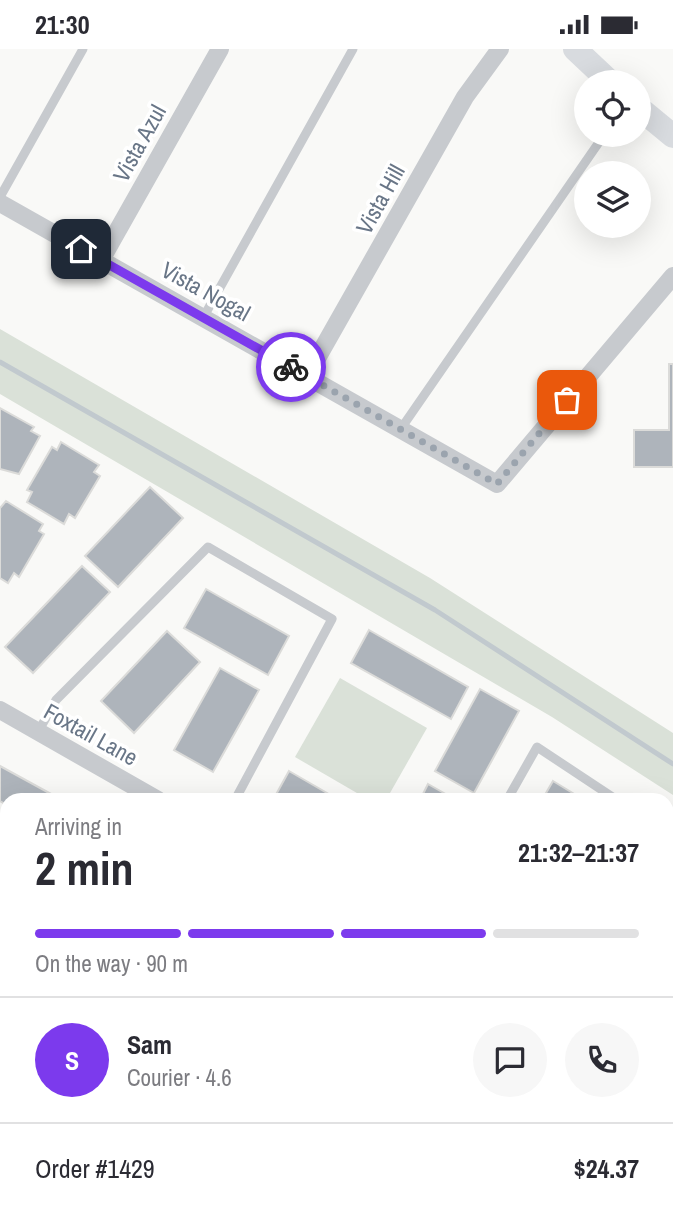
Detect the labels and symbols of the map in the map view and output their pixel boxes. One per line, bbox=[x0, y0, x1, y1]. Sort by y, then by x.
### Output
street label: Vista Azul bbox=[105, 99, 173, 187]
street label: Vista Hill bbox=[348, 159, 412, 239]
pin bbox=[51, 219, 111, 279]
street label: Vista Nogal bbox=[156, 254, 256, 328]
courier bbox=[256, 332, 326, 402]
pin bbox=[537, 370, 597, 430]
street label: Foxtail Lane bbox=[38, 696, 144, 772]

